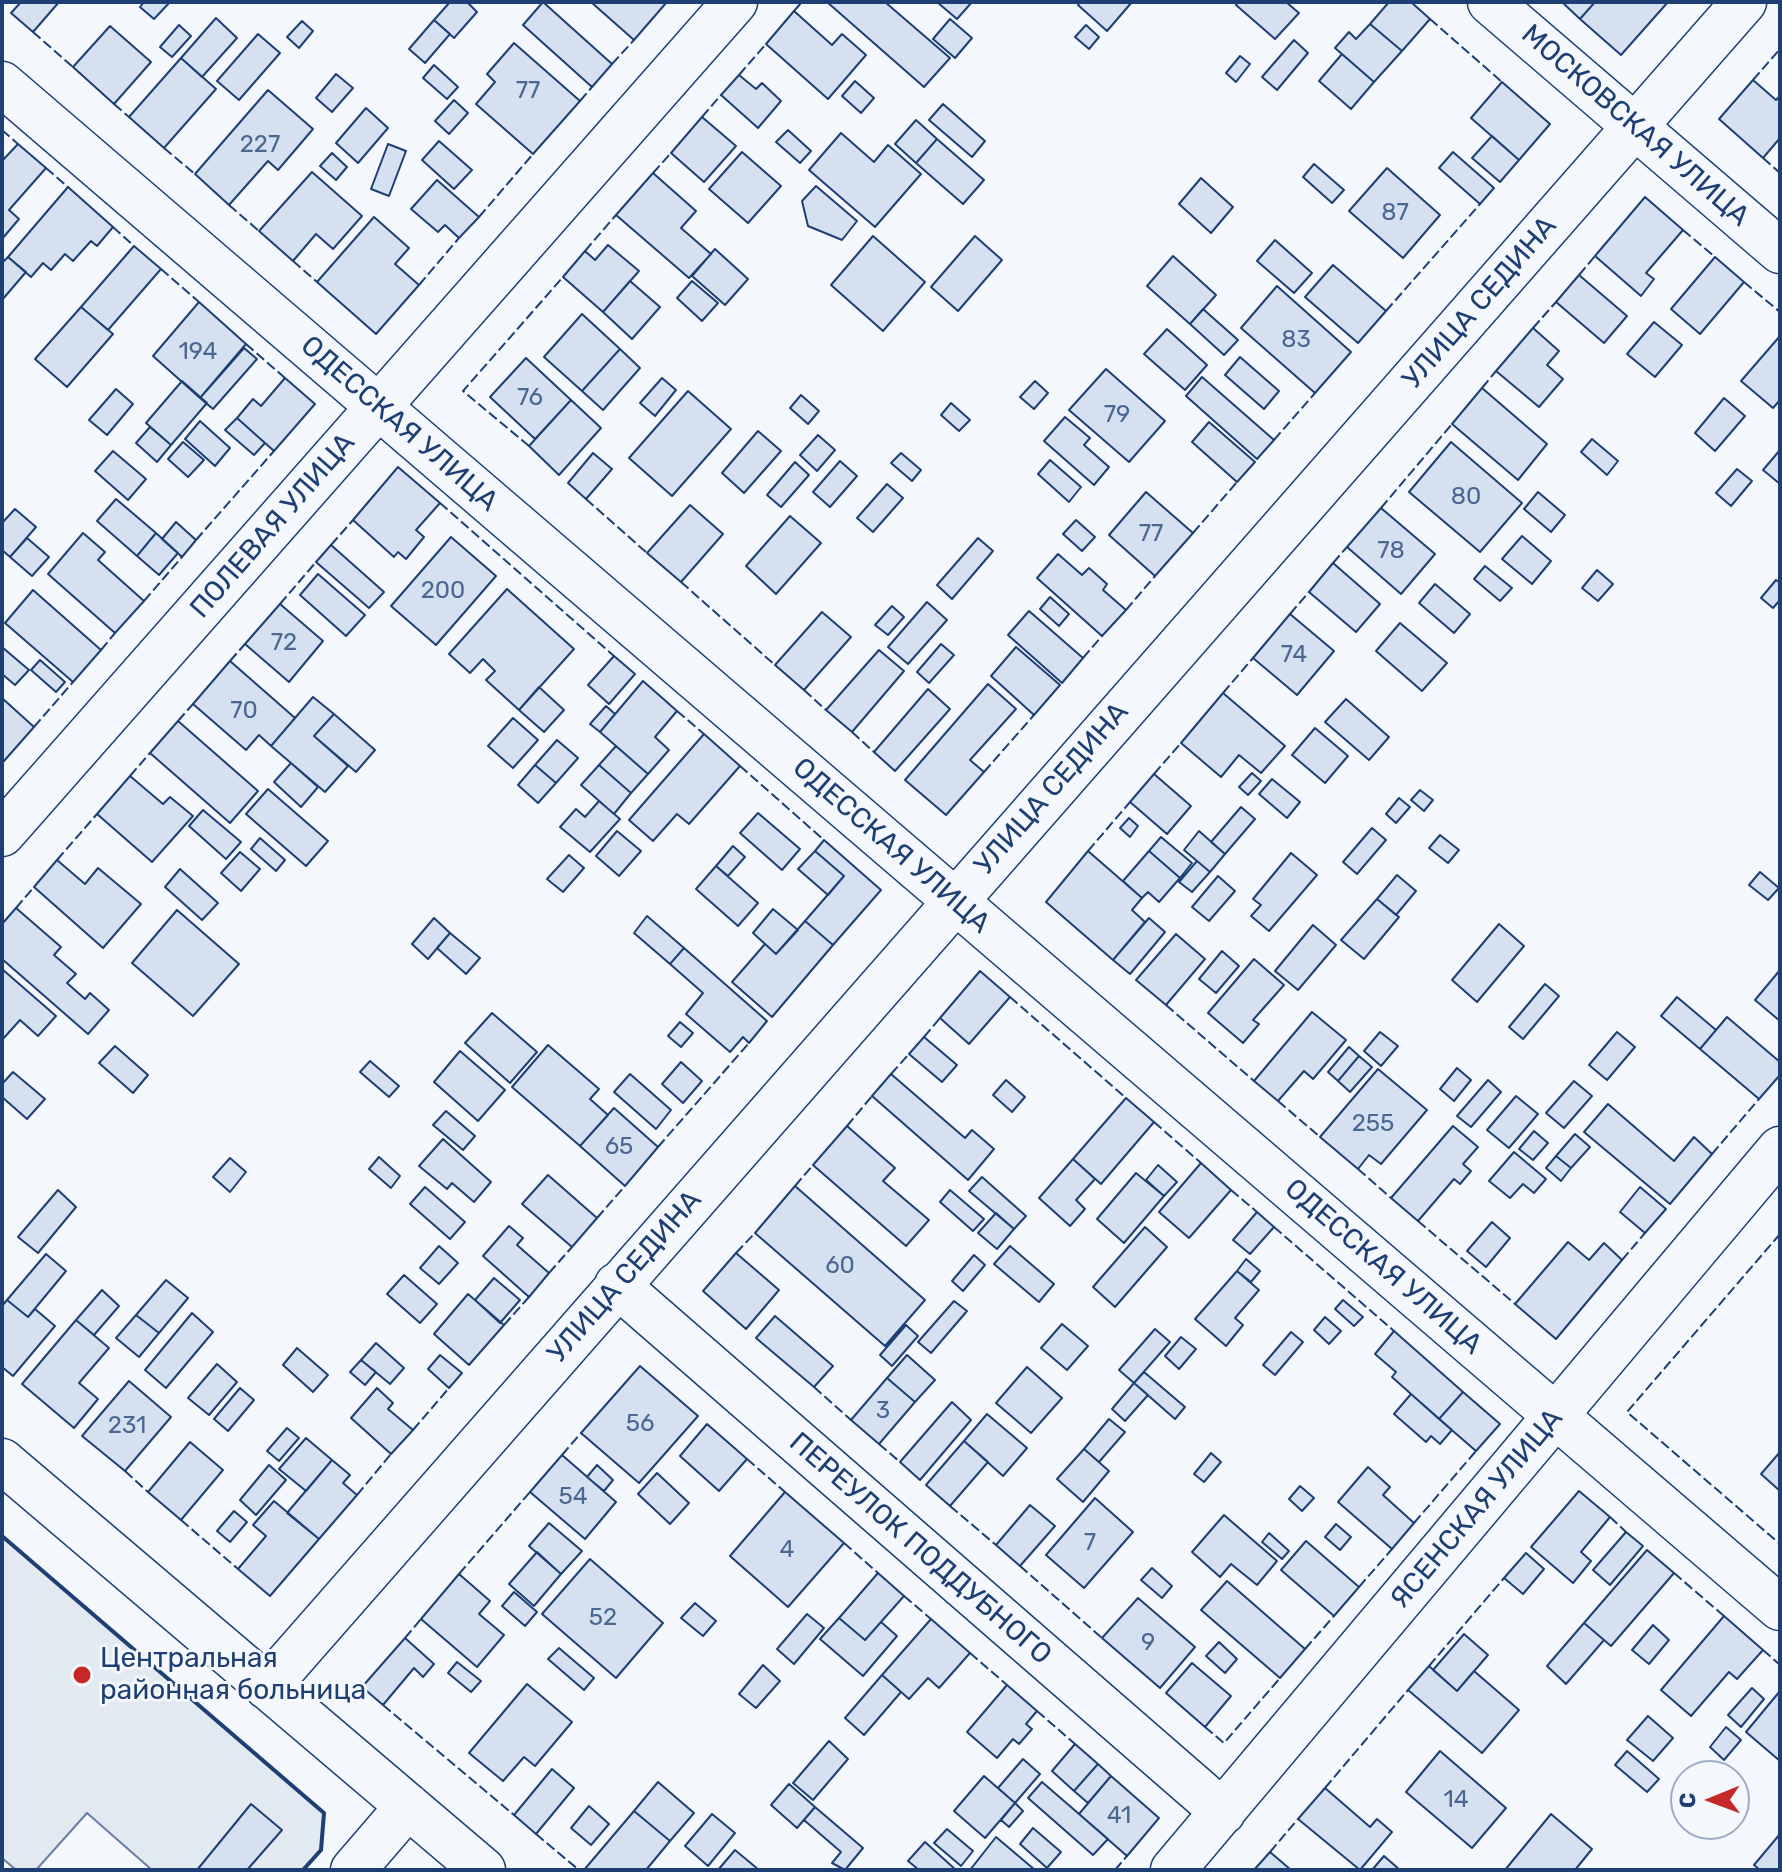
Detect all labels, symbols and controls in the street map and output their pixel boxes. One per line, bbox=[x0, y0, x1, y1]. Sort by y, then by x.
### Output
street label: МОСКОВСКАЯ УЛИЦА bbox=[1514, 18, 1756, 234]
house number: 77 bbox=[516, 77, 540, 105]
house number: 227 bbox=[240, 131, 280, 159]
house number: 87 bbox=[1381, 199, 1409, 227]
street label: УЛИЦА СЕДИНА bbox=[1396, 210, 1564, 396]
house number: 83 bbox=[1281, 326, 1311, 354]
street label: ОДЕССКАЯ УЛИЦА bbox=[294, 329, 504, 519]
house number: 194 bbox=[178, 338, 218, 366]
house number: 76 bbox=[517, 384, 543, 412]
house number: 79 bbox=[1104, 401, 1130, 429]
street label: ПОЛЕВАЯ УЛИЦА bbox=[184, 427, 362, 625]
house number: 80 bbox=[1451, 483, 1481, 511]
house number: 77 bbox=[1139, 520, 1163, 548]
house number: 78 bbox=[1377, 537, 1405, 565]
house number: 200 bbox=[421, 577, 465, 605]
house number: 72 bbox=[271, 629, 297, 657]
house number: 74 bbox=[1281, 641, 1307, 669]
street label: УЛИЦА СЕДИНА bbox=[968, 696, 1136, 882]
house number: 70 bbox=[230, 697, 258, 725]
street label: ОДЕССКАЯ УЛИЦА bbox=[786, 751, 996, 941]
house number: 255 bbox=[1352, 1110, 1394, 1138]
house number: 65 bbox=[605, 1133, 633, 1161]
street label: ОДЕССКАЯ УЛИЦА bbox=[1278, 1172, 1488, 1362]
street label: УЛИЦА СЕДИНА bbox=[541, 1184, 709, 1370]
house number: 60 bbox=[825, 1252, 855, 1280]
house number: 3 bbox=[876, 1397, 890, 1425]
street label: ЯСЕНСКАЯ УЛИЦА bbox=[1384, 1402, 1570, 1616]
house number: 56 bbox=[626, 1410, 654, 1438]
house number: 231 bbox=[108, 1412, 146, 1440]
street label: ПЕРЕУЛОК ПОДДУБНОГО bbox=[782, 1426, 1058, 1672]
house number: 54 bbox=[558, 1483, 588, 1511]
house number: 7 bbox=[1084, 1529, 1096, 1557]
house number: 4 bbox=[780, 1536, 794, 1564]
house number: 52 bbox=[589, 1604, 617, 1632]
house number: 9 bbox=[1141, 1629, 1155, 1657]
place label: Центральная районная больница bbox=[100, 1642, 366, 1708]
marker: Центральная районная больница bbox=[71, 1664, 93, 1686]
north arrow bbox=[1670, 1760, 1750, 1840]
house number: 14 bbox=[1443, 1786, 1469, 1814]
text: С bbox=[1674, 1792, 1701, 1808]
house number: 41 bbox=[1107, 1802, 1131, 1830]

